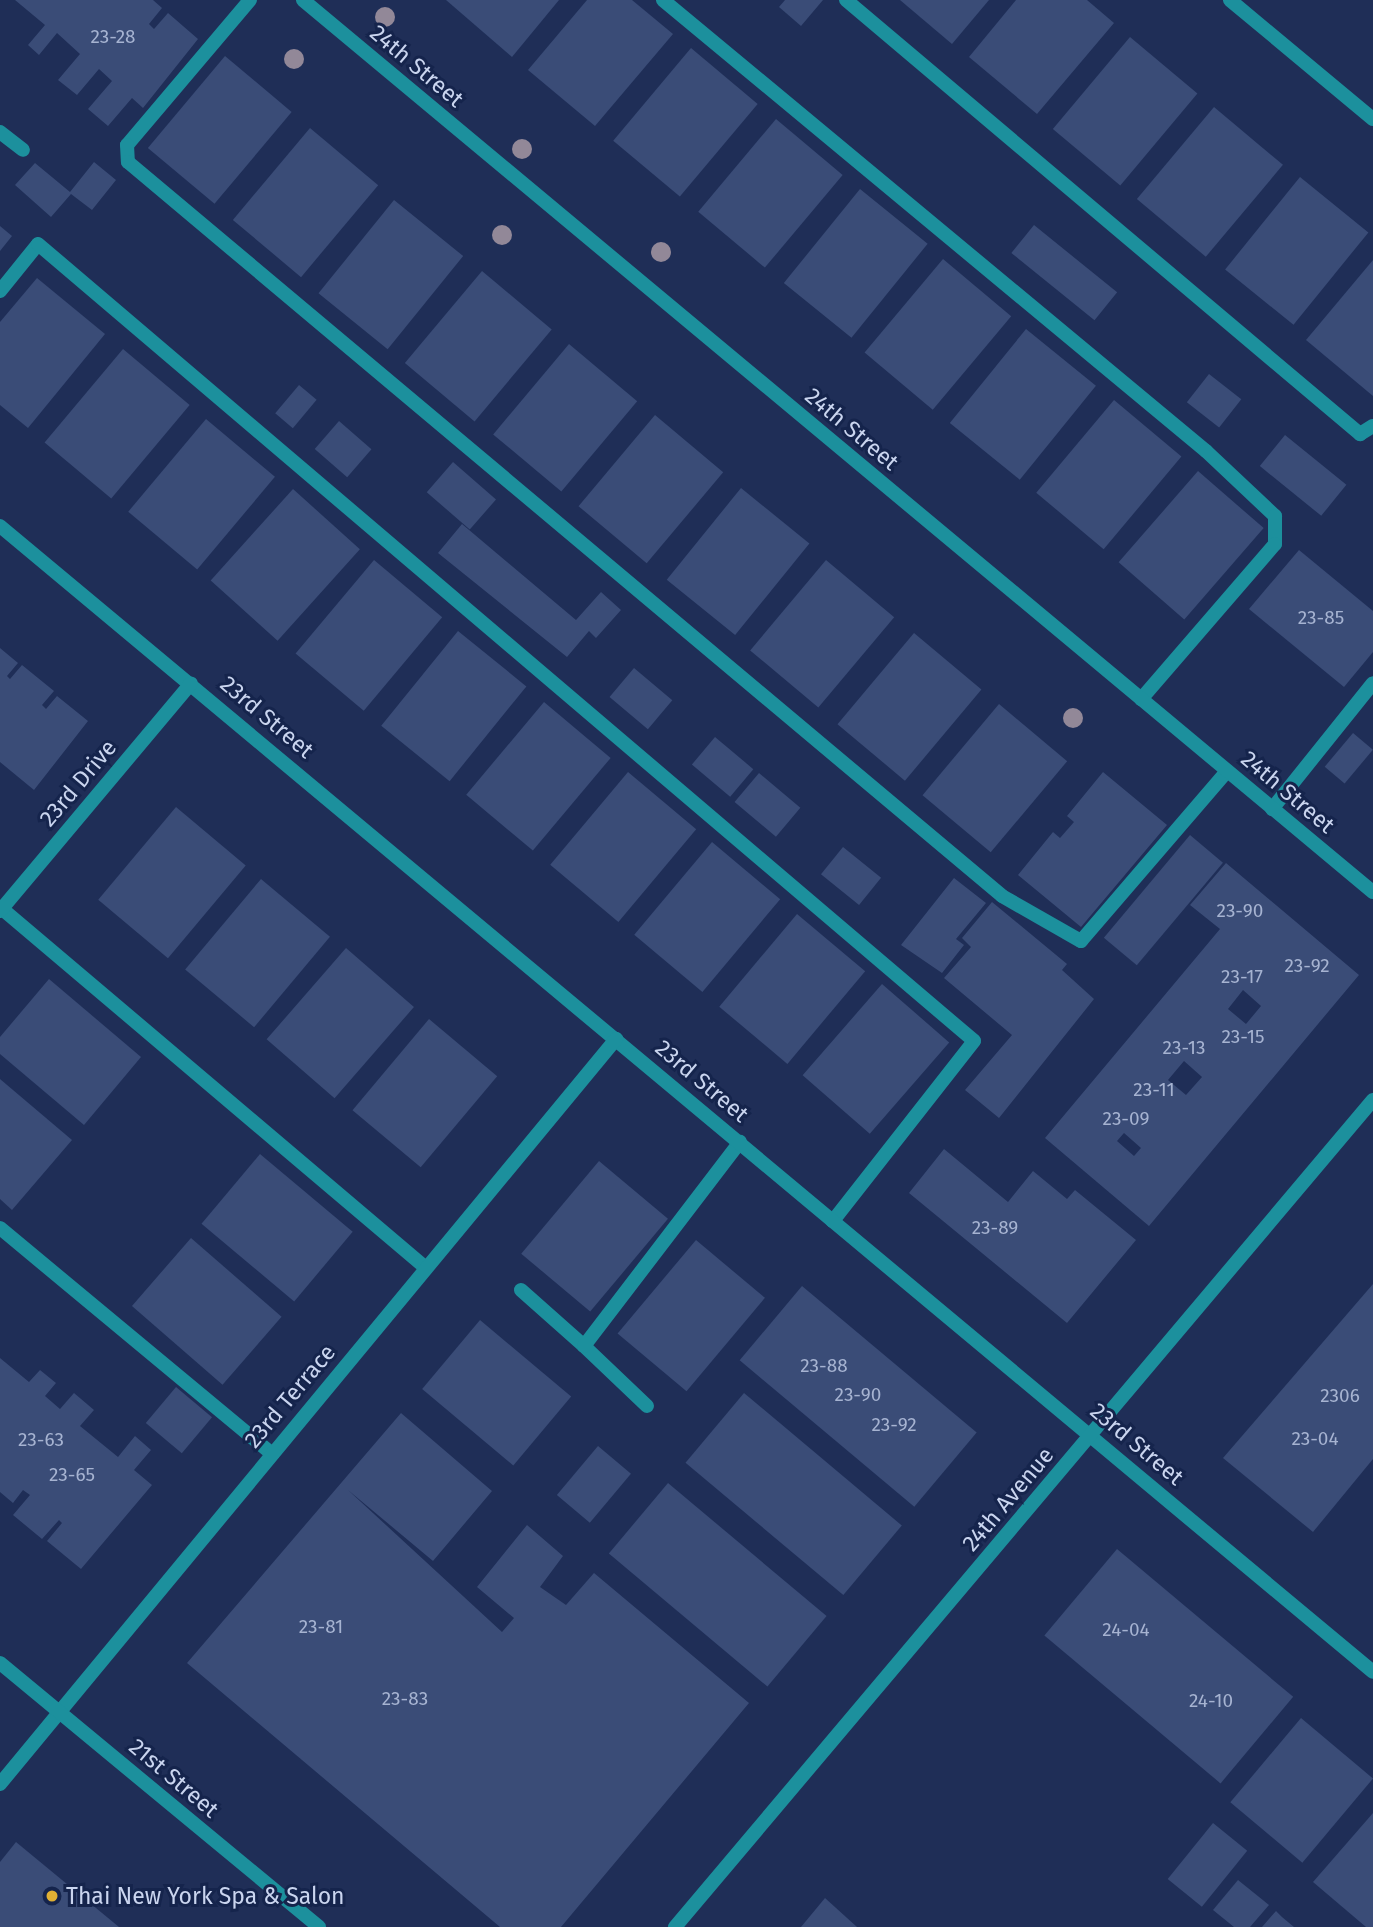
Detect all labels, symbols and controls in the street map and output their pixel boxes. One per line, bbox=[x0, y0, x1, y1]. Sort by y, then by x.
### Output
street label: 24th Street bbox=[365, 19, 469, 113]
house number: 23-28 bbox=[90, 26, 136, 48]
street label: 24th Street bbox=[800, 382, 904, 476]
house number: 23-85 bbox=[1298, 607, 1344, 629]
street label: 23rd Street bbox=[215, 670, 319, 764]
street label: 23rd Drive bbox=[34, 734, 122, 832]
street label: 24th Street bbox=[1236, 745, 1340, 839]
house number: 23-90 bbox=[1217, 900, 1263, 922]
house number: 23-92 bbox=[1284, 955, 1330, 977]
house number: 23-17 bbox=[1221, 966, 1263, 988]
house number: 23-15 bbox=[1222, 1026, 1264, 1048]
street label: 23rd Street bbox=[650, 1034, 754, 1128]
house number: 23-13 bbox=[1163, 1037, 1205, 1059]
house number: 23-11 bbox=[1133, 1079, 1175, 1101]
house number: 23-09 bbox=[1103, 1108, 1149, 1130]
house number: 23-89 bbox=[972, 1217, 1018, 1239]
street label: 23rd Terrace bbox=[239, 1339, 341, 1453]
house number: 23-88 bbox=[800, 1355, 848, 1377]
house number: 23-90 bbox=[835, 1384, 881, 1406]
house number: 2306 bbox=[1320, 1385, 1360, 1407]
street label: 23rd Street bbox=[1085, 1397, 1189, 1491]
house number: 23-92 bbox=[871, 1414, 917, 1436]
house number: 23-04 bbox=[1291, 1428, 1339, 1450]
house number: 23-63 bbox=[18, 1429, 64, 1451]
street label: 24th Avenue bbox=[957, 1441, 1059, 1557]
house number: 23-65 bbox=[49, 1464, 95, 1486]
house number: 23-81 bbox=[299, 1616, 343, 1638]
house number: 24-04 bbox=[1102, 1619, 1150, 1641]
house number: 23-83 bbox=[382, 1688, 428, 1710]
house number: 24-10 bbox=[1189, 1690, 1233, 1712]
street label: 21st Street bbox=[124, 1733, 224, 1823]
place label: Thai New York Spa & Salon bbox=[66, 1882, 345, 1910]
marker: Thai New York Spa & Salon bbox=[44, 1888, 60, 1904]

